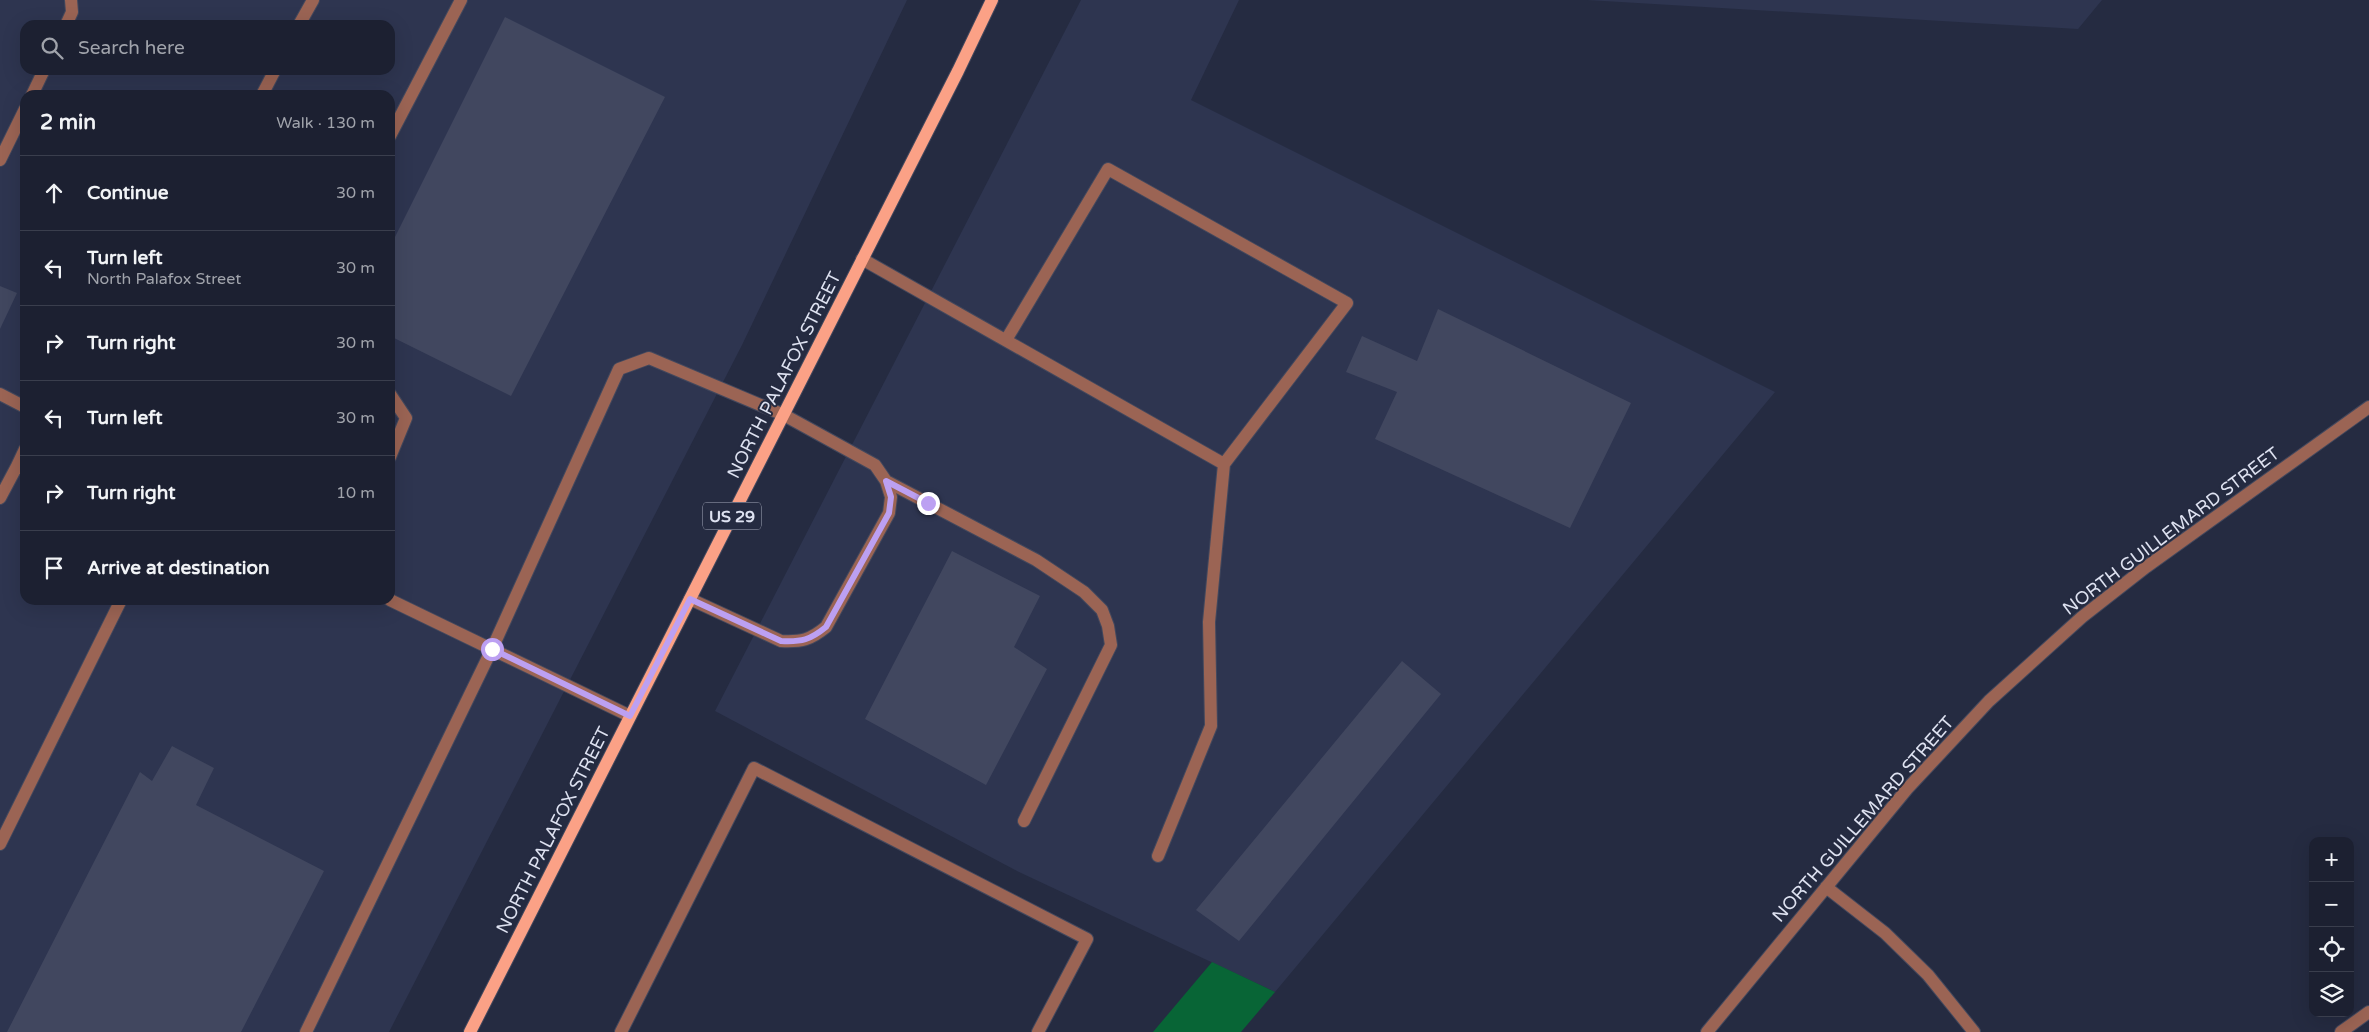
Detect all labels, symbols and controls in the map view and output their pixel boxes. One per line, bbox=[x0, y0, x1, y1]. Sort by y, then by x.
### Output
search box bbox=[20, 20, 395, 75]
icon: search bbox=[38, 34, 66, 62]
text: Search here bbox=[78, 37, 185, 59]
text: 2 min bbox=[40, 110, 96, 135]
text: Walk · 130 m bbox=[276, 113, 375, 133]
icon: ahead bbox=[40, 179, 68, 207]
text: Continue bbox=[87, 182, 169, 204]
text: 30 m bbox=[336, 183, 375, 203]
text: Turn left bbox=[87, 247, 163, 269]
icon: left bbox=[40, 254, 68, 282]
text: 30 m bbox=[336, 258, 375, 278]
street label: NORTH PALAFOX STREET bbox=[722, 268, 846, 482]
text: North Palafox Street bbox=[87, 269, 241, 289]
icon: right bbox=[40, 329, 68, 357]
text: Turn right bbox=[87, 332, 175, 354]
text: 30 m bbox=[336, 333, 375, 353]
icon: left bbox=[40, 404, 68, 432]
text: Turn left bbox=[87, 407, 163, 429]
text: 30 m bbox=[336, 408, 375, 428]
street label: NORTH GUILLEMARD STREET bbox=[2058, 442, 2284, 620]
icon: right bbox=[40, 479, 68, 507]
text: Turn right bbox=[87, 482, 175, 504]
text: 10 m bbox=[336, 483, 375, 503]
route end bbox=[917, 492, 940, 515]
road number: US 29 bbox=[703, 502, 761, 530]
icon: arrive bbox=[40, 554, 68, 582]
text: Arrive at destination bbox=[87, 557, 270, 579]
route start bbox=[481, 638, 504, 661]
street label: NORTH GUILLEMARD STREET bbox=[1768, 711, 1958, 926]
street label: NORTH PALAFOX STREET bbox=[491, 723, 615, 937]
map controls bbox=[2309, 837, 2354, 1017]
button: + bbox=[2309, 837, 2354, 882]
button: − bbox=[2309, 882, 2354, 927]
button: locate bbox=[2309, 927, 2354, 972]
button: layers bbox=[2309, 972, 2354, 1017]

